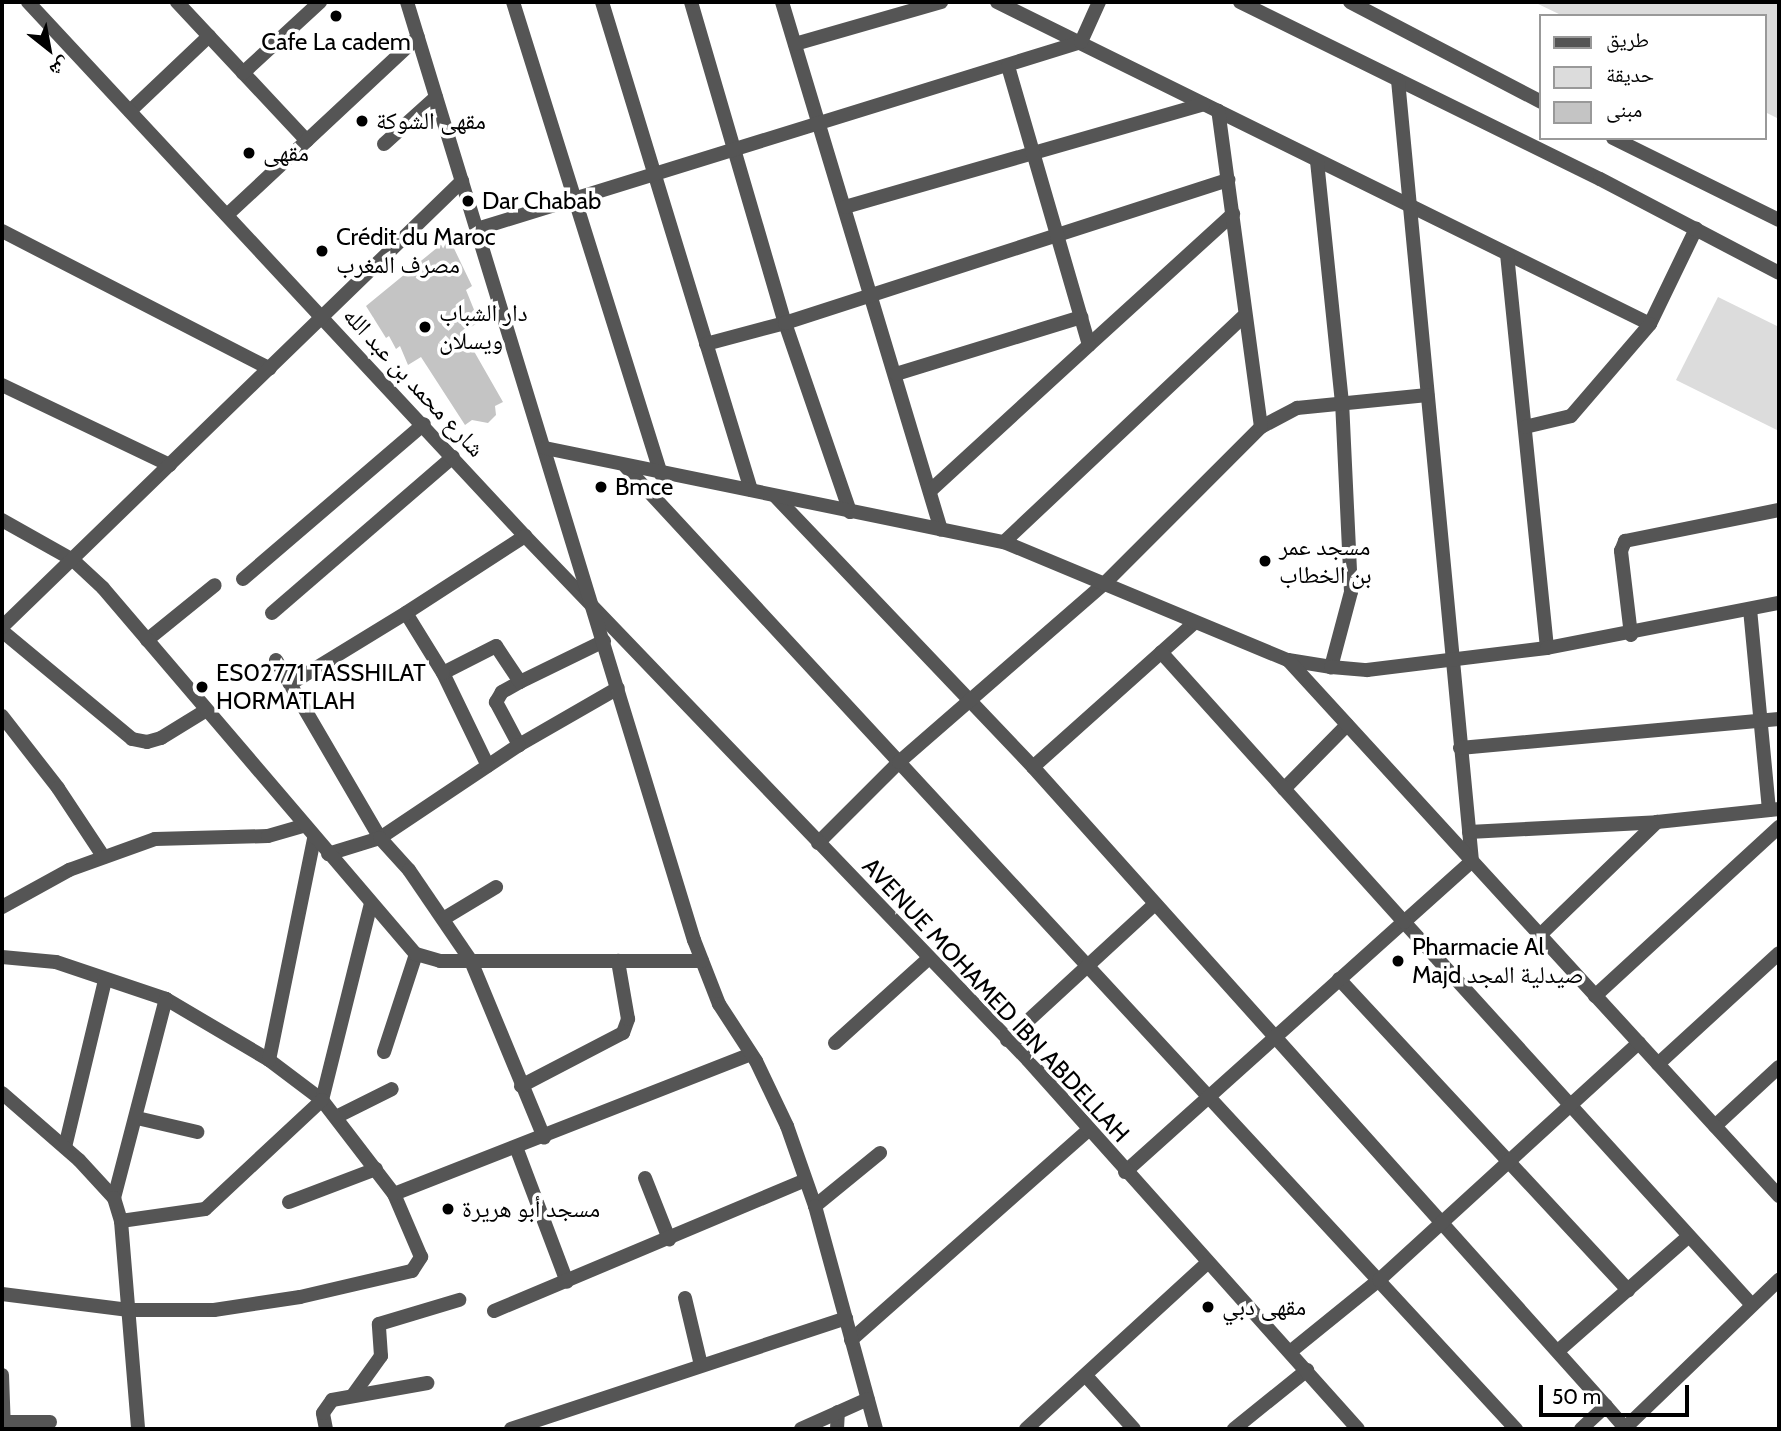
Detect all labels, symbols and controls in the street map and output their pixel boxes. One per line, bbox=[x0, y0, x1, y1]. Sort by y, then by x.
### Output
marker: Cafe La cadem bbox=[328, 8, 344, 24]
north arrow bbox=[14, 14, 84, 84]
legend bbox=[1540, 14, 1767, 140]
text: طريق bbox=[1606, 27, 1649, 52]
place label: Cafe La cadem bbox=[261, 28, 411, 56]
text: ش bbox=[46, 52, 75, 82]
text: حديقة bbox=[1606, 62, 1654, 87]
text: مبنى bbox=[1606, 97, 1642, 122]
place label: مقهى الشوكة bbox=[376, 107, 486, 135]
marker: مقهى الشوكة bbox=[354, 113, 370, 129]
place label: مقهى bbox=[263, 139, 309, 167]
marker: مقهى bbox=[241, 145, 257, 161]
place label: Dar Chabab bbox=[482, 187, 601, 215]
marker: Dar Chabab bbox=[460, 193, 476, 209]
place label: Crédit du Maroc مصرف المغرب bbox=[336, 223, 496, 279]
marker: Crédit du Maroc مصرف المغرب bbox=[314, 243, 330, 259]
place label: دار الشباب ويسلان bbox=[439, 299, 528, 355]
street label: شارع محمد بن عبد الله bbox=[337, 301, 491, 463]
marker: دار الشباب ويسلان bbox=[417, 319, 433, 335]
place label: Bmce bbox=[615, 473, 673, 501]
marker: Bmce bbox=[593, 479, 609, 495]
place label: مسجد عمر بن الخطاب bbox=[1279, 533, 1372, 589]
marker: مسجد عمر بن الخطاب bbox=[1257, 553, 1273, 569]
place label: ES02771 TASSHILAT HORMATLAH bbox=[216, 659, 426, 715]
marker: ES02771 TASSHILAT HORMATLAH bbox=[194, 679, 210, 695]
street label: AVENUE MOHAMED IBN ABDELLAH bbox=[857, 852, 1135, 1148]
place label: Pharmacie Al Majd صيدلية المجد bbox=[1412, 933, 1584, 989]
marker: Pharmacie Al Majd صيدلية المجد bbox=[1390, 953, 1406, 969]
place label: مسجد أبو هريرة bbox=[462, 1195, 600, 1223]
marker: مسجد أبو هريرة bbox=[440, 1201, 456, 1217]
place label: مقهى دبي bbox=[1222, 1293, 1306, 1321]
marker: مقهى دبي bbox=[1200, 1299, 1216, 1315]
scale bar bbox=[1543, 1372, 1694, 1416]
text: 50 m bbox=[1552, 1384, 1601, 1409]

